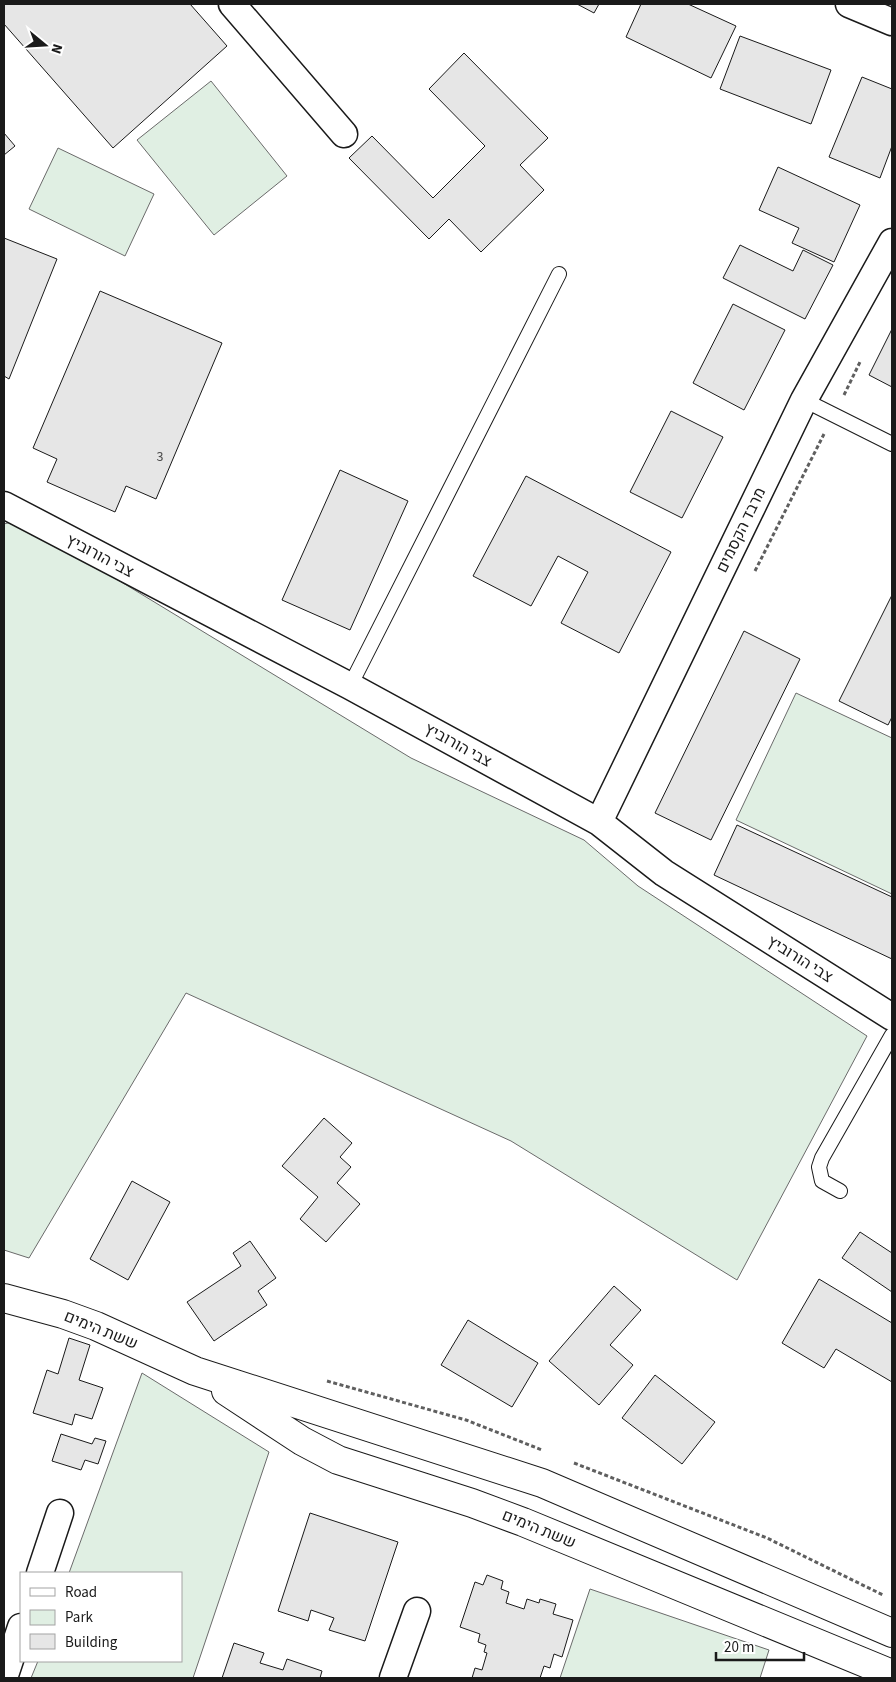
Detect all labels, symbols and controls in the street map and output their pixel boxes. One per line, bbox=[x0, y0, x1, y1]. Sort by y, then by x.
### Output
north arrow bbox=[20, 20, 70, 70]
text: N bbox=[45, 41, 67, 56]
house number: 3 bbox=[157, 447, 164, 467]
street label: מרבד הקסמים bbox=[711, 484, 771, 576]
street label: צבי הורוביץ bbox=[62, 529, 138, 583]
street label: צבי הורוביץ bbox=[420, 718, 496, 773]
street label: צבי הורוביץ bbox=[763, 930, 837, 988]
street label: ששת הימים bbox=[61, 1305, 141, 1355]
street label: ששת הימים bbox=[499, 1504, 579, 1554]
legend bbox=[20, 1572, 182, 1662]
text: Road bbox=[65, 1582, 97, 1603]
text: Park bbox=[65, 1607, 94, 1628]
scale bar bbox=[716, 1630, 804, 1662]
text: Building bbox=[65, 1632, 118, 1653]
text: 20 m bbox=[724, 1637, 754, 1658]

